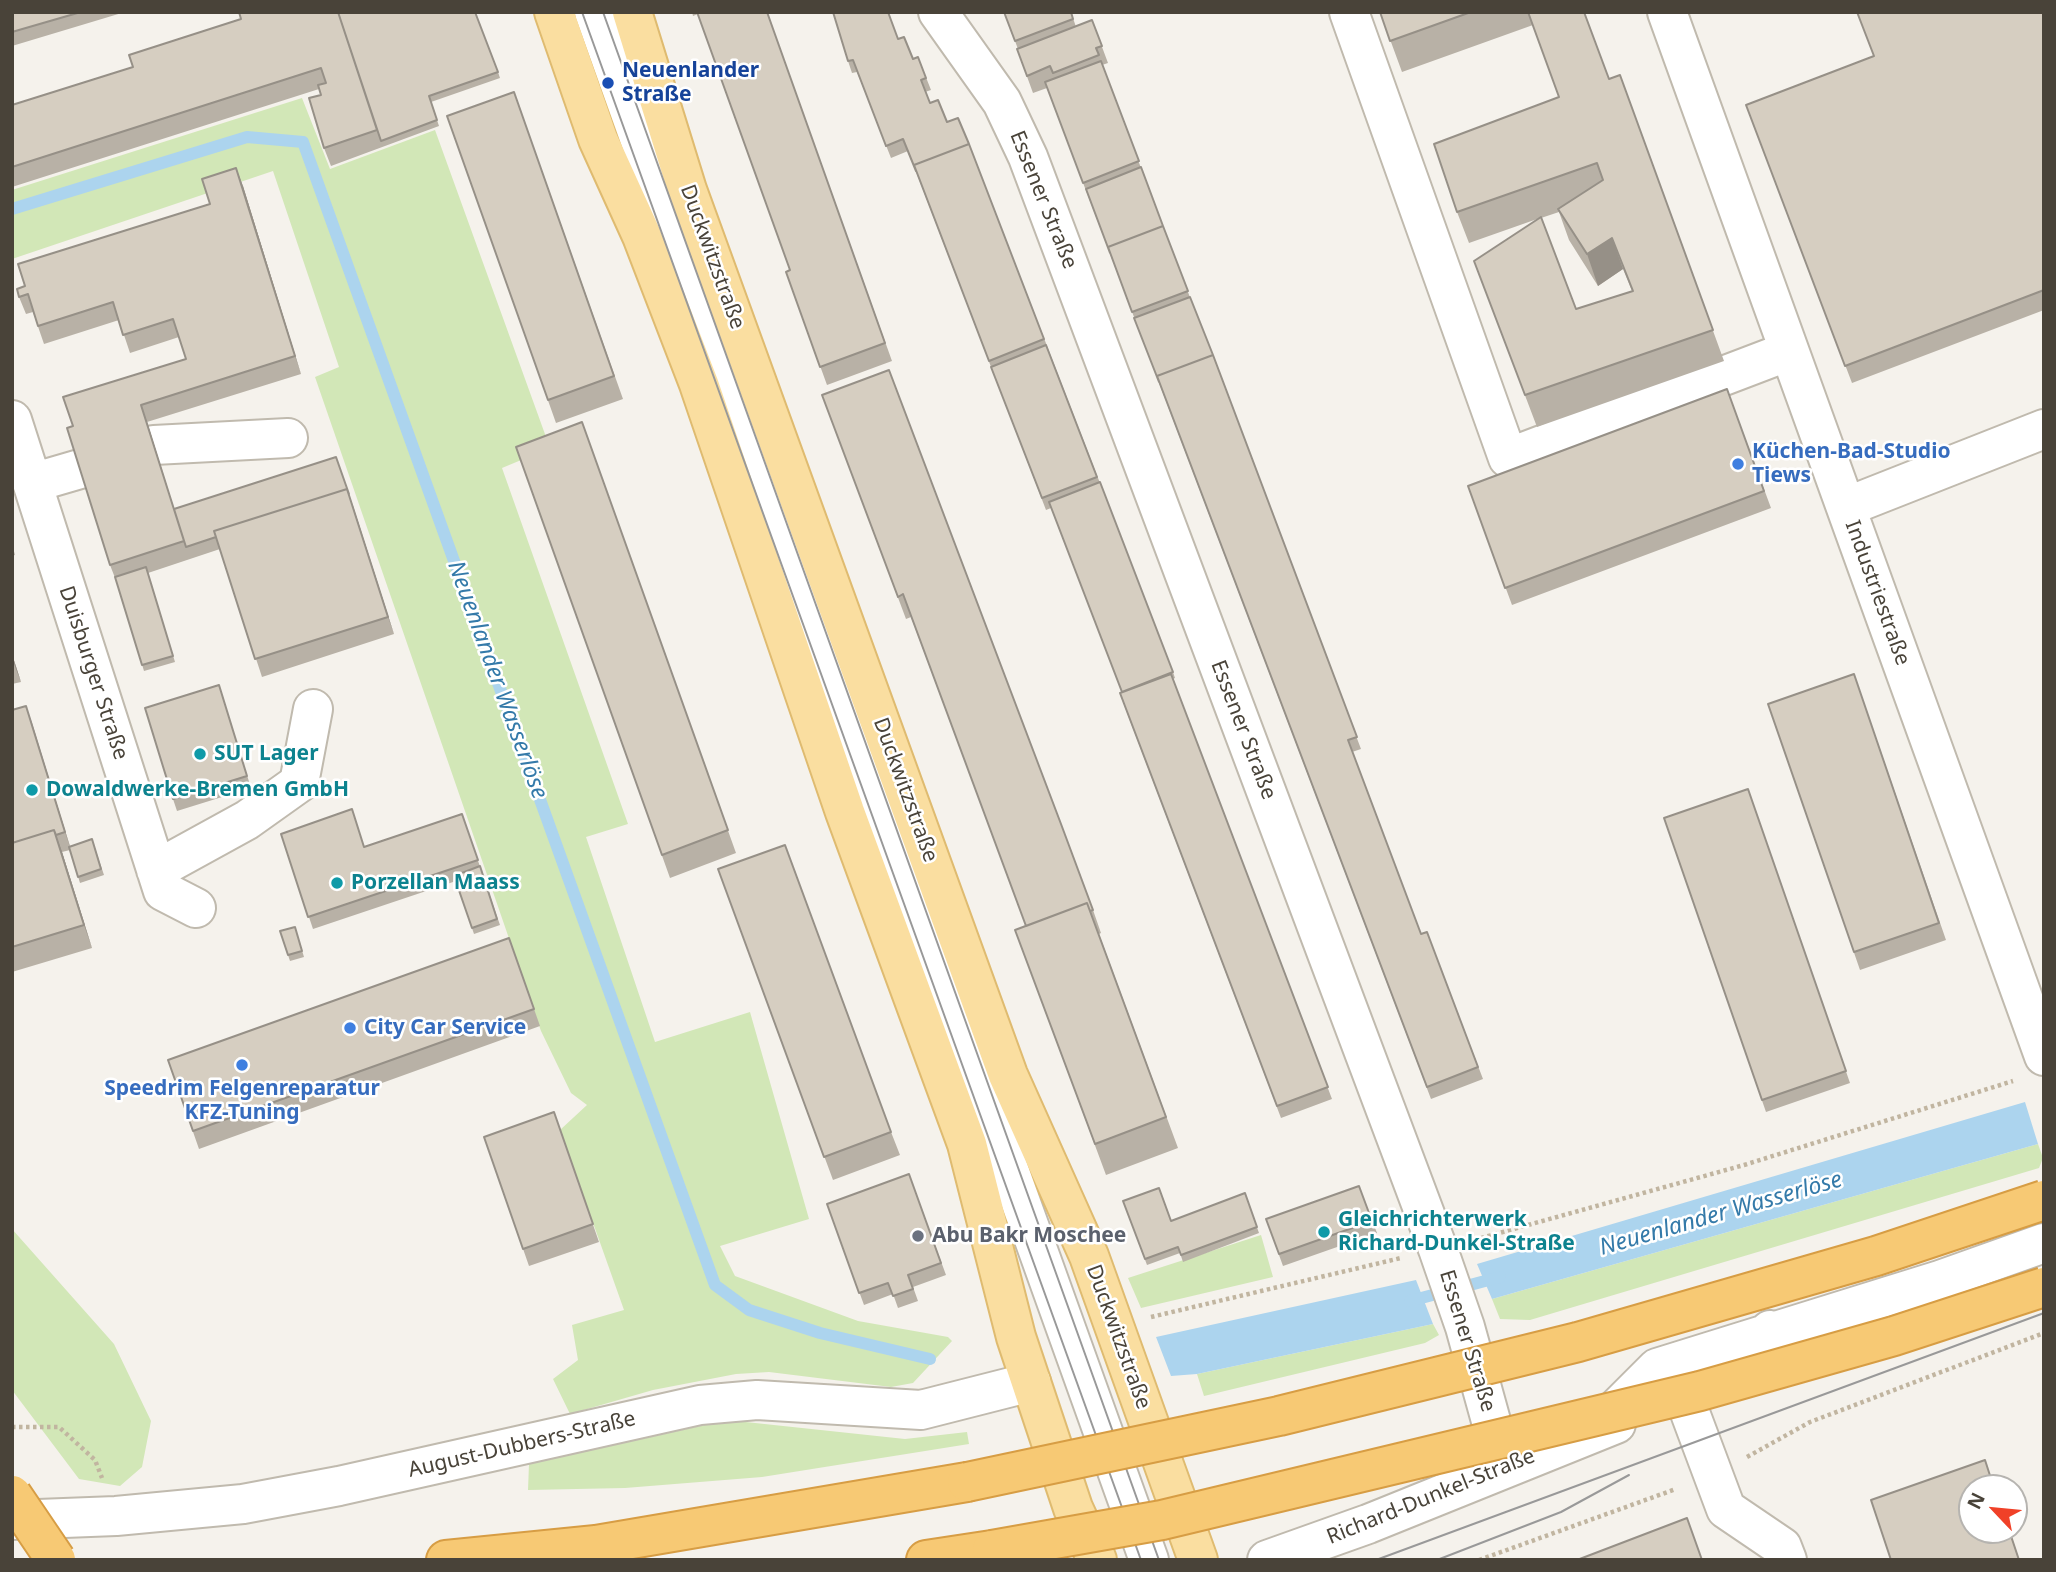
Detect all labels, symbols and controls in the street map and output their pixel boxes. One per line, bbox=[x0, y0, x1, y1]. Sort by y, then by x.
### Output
place label: Neuenlander Straße bbox=[622, 58, 759, 108]
marker: Neuenlander Straße bbox=[600, 75, 616, 91]
street label: Essener Straße bbox=[1004, 127, 1082, 273]
street label: Duckwitzstraße bbox=[674, 181, 750, 333]
place label: Küchen-Bad-Studio Tiews bbox=[1752, 439, 1951, 489]
marker: Küchen-Bad-Studio Tiews bbox=[1730, 456, 1746, 472]
street label: Industriestraße bbox=[1839, 517, 1915, 669]
water label: Neuenlander Wasserlöse bbox=[441, 557, 553, 803]
street label: Duisburger Straße bbox=[53, 583, 133, 763]
street label: Essener Straße bbox=[1205, 657, 1281, 803]
street label: Duckwitzstraße bbox=[867, 714, 943, 866]
place label: SUT Lager bbox=[214, 741, 319, 767]
marker: SUT Lager bbox=[192, 746, 208, 762]
place label: Dowaldwerke-Bremen GmbH bbox=[46, 777, 349, 803]
marker: Dowaldwerke-Bremen GmbH bbox=[24, 782, 40, 798]
place label: Porzellan Maass bbox=[351, 870, 520, 896]
marker: Porzellan Maass bbox=[329, 875, 345, 891]
place label: City Car Service bbox=[364, 1015, 526, 1041]
marker: City Car Service bbox=[342, 1020, 358, 1036]
marker: Speedrim Felgenreparatur KFZ-Tuning bbox=[234, 1057, 250, 1073]
place label: Speedrim Felgenreparatur KFZ-Tuning bbox=[104, 1076, 380, 1126]
water label: Neuenlander Wasserlöse bbox=[1596, 1166, 1846, 1262]
place label: Gleichrichterwerk Richard-Dunkel-Straße bbox=[1338, 1207, 1575, 1257]
place label: Abu Bakr Moschee bbox=[932, 1223, 1126, 1249]
marker: Gleichrichterwerk Richard-Dunkel-Straße bbox=[1316, 1224, 1332, 1240]
marker: Abu Bakr Moschee bbox=[910, 1228, 926, 1244]
street label: Duckwitzstraße bbox=[1080, 1261, 1156, 1413]
street label: Essener Straße bbox=[1433, 1267, 1501, 1415]
street label: August-Dubbers-Straße bbox=[406, 1407, 638, 1483]
street label: Richard-Dunkel-Straße bbox=[1323, 1444, 1539, 1550]
north arrow bbox=[1958, 1474, 2028, 1544]
text: N bbox=[1961, 1488, 1991, 1513]

